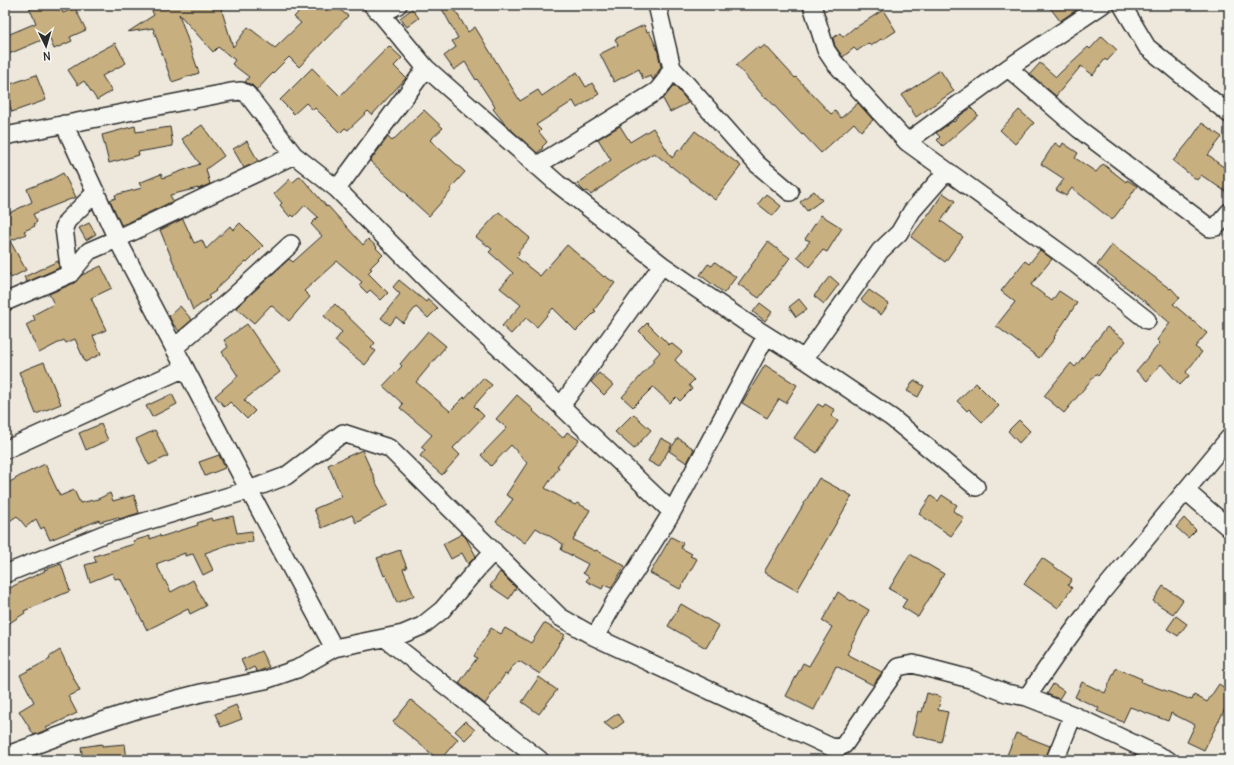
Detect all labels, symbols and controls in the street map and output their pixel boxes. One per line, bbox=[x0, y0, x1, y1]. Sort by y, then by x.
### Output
north arrow bbox=[26, 26, 66, 66]
text: N bbox=[42, 49, 51, 63]

